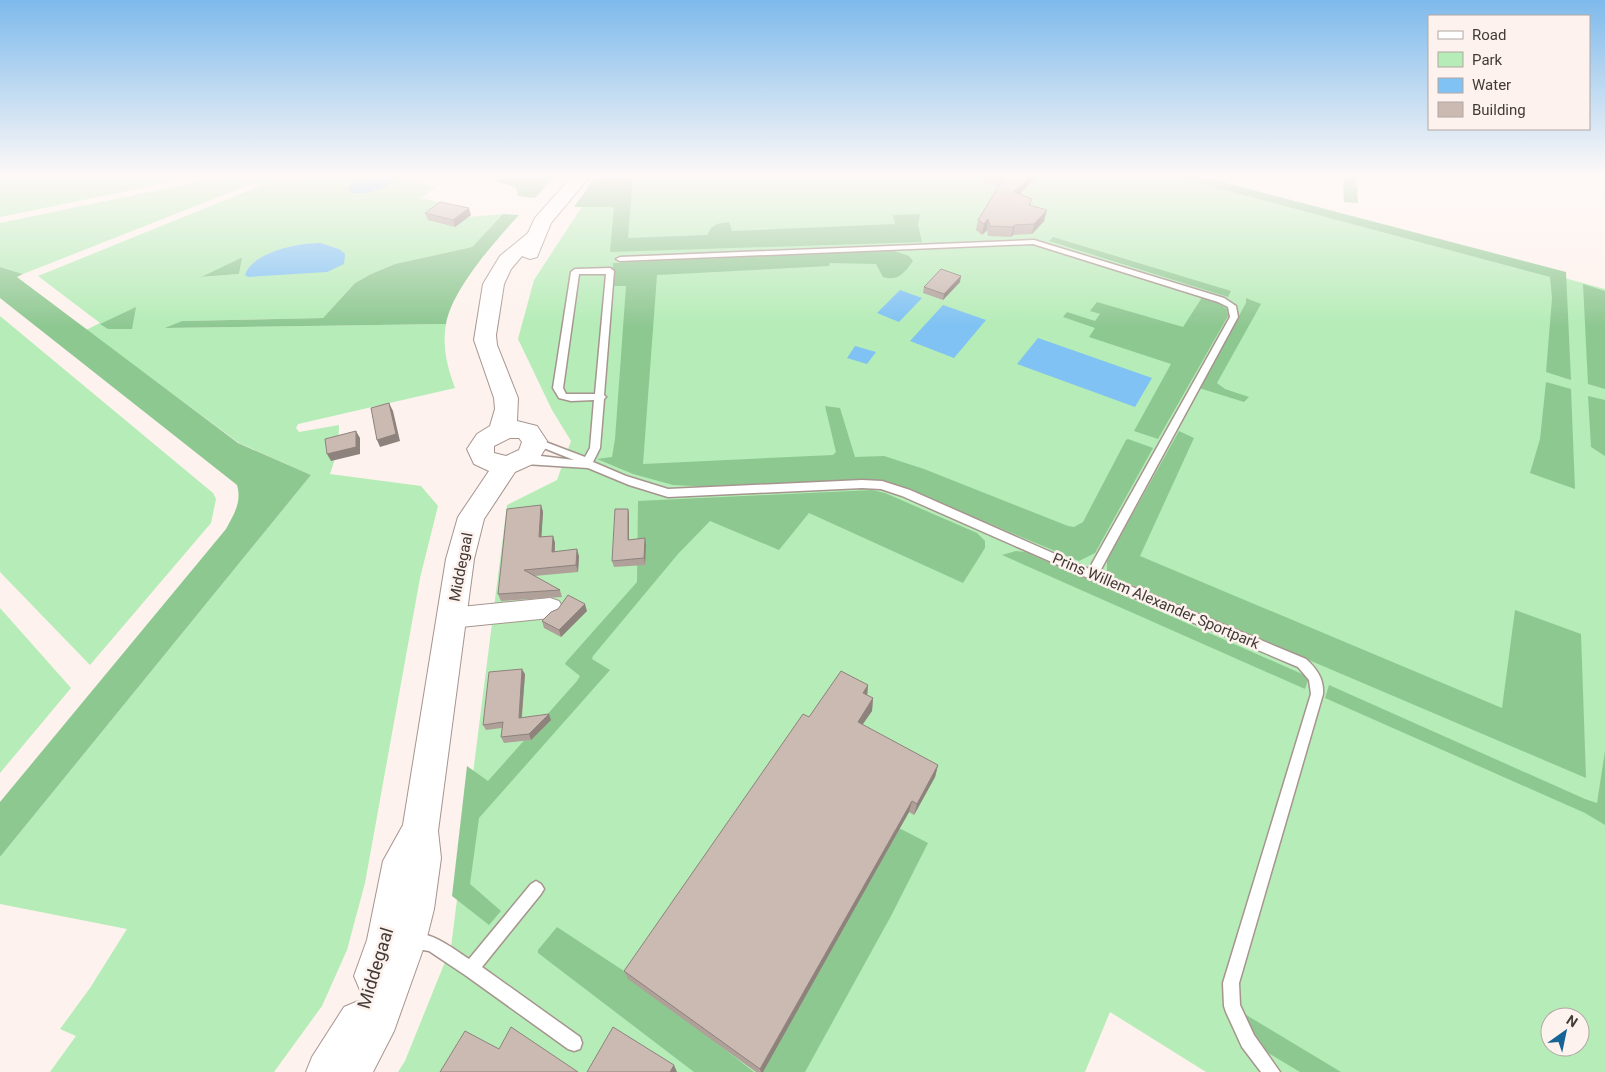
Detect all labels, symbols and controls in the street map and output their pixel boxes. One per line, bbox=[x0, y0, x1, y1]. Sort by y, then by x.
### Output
legend bbox=[1428, 15, 1590, 130]
text: Road bbox=[1472, 26, 1506, 44]
text: Park bbox=[1472, 51, 1503, 69]
text: Water bbox=[1472, 76, 1511, 94]
text: Building bbox=[1472, 101, 1526, 119]
street label: Middegaal bbox=[445, 531, 477, 603]
street label: Prins Willem Alexander Sportpark bbox=[1050, 549, 1263, 653]
street label: Middegaal bbox=[353, 925, 397, 1011]
north arrow bbox=[1540, 1007, 1590, 1057]
text: N bbox=[1564, 1012, 1581, 1031]

